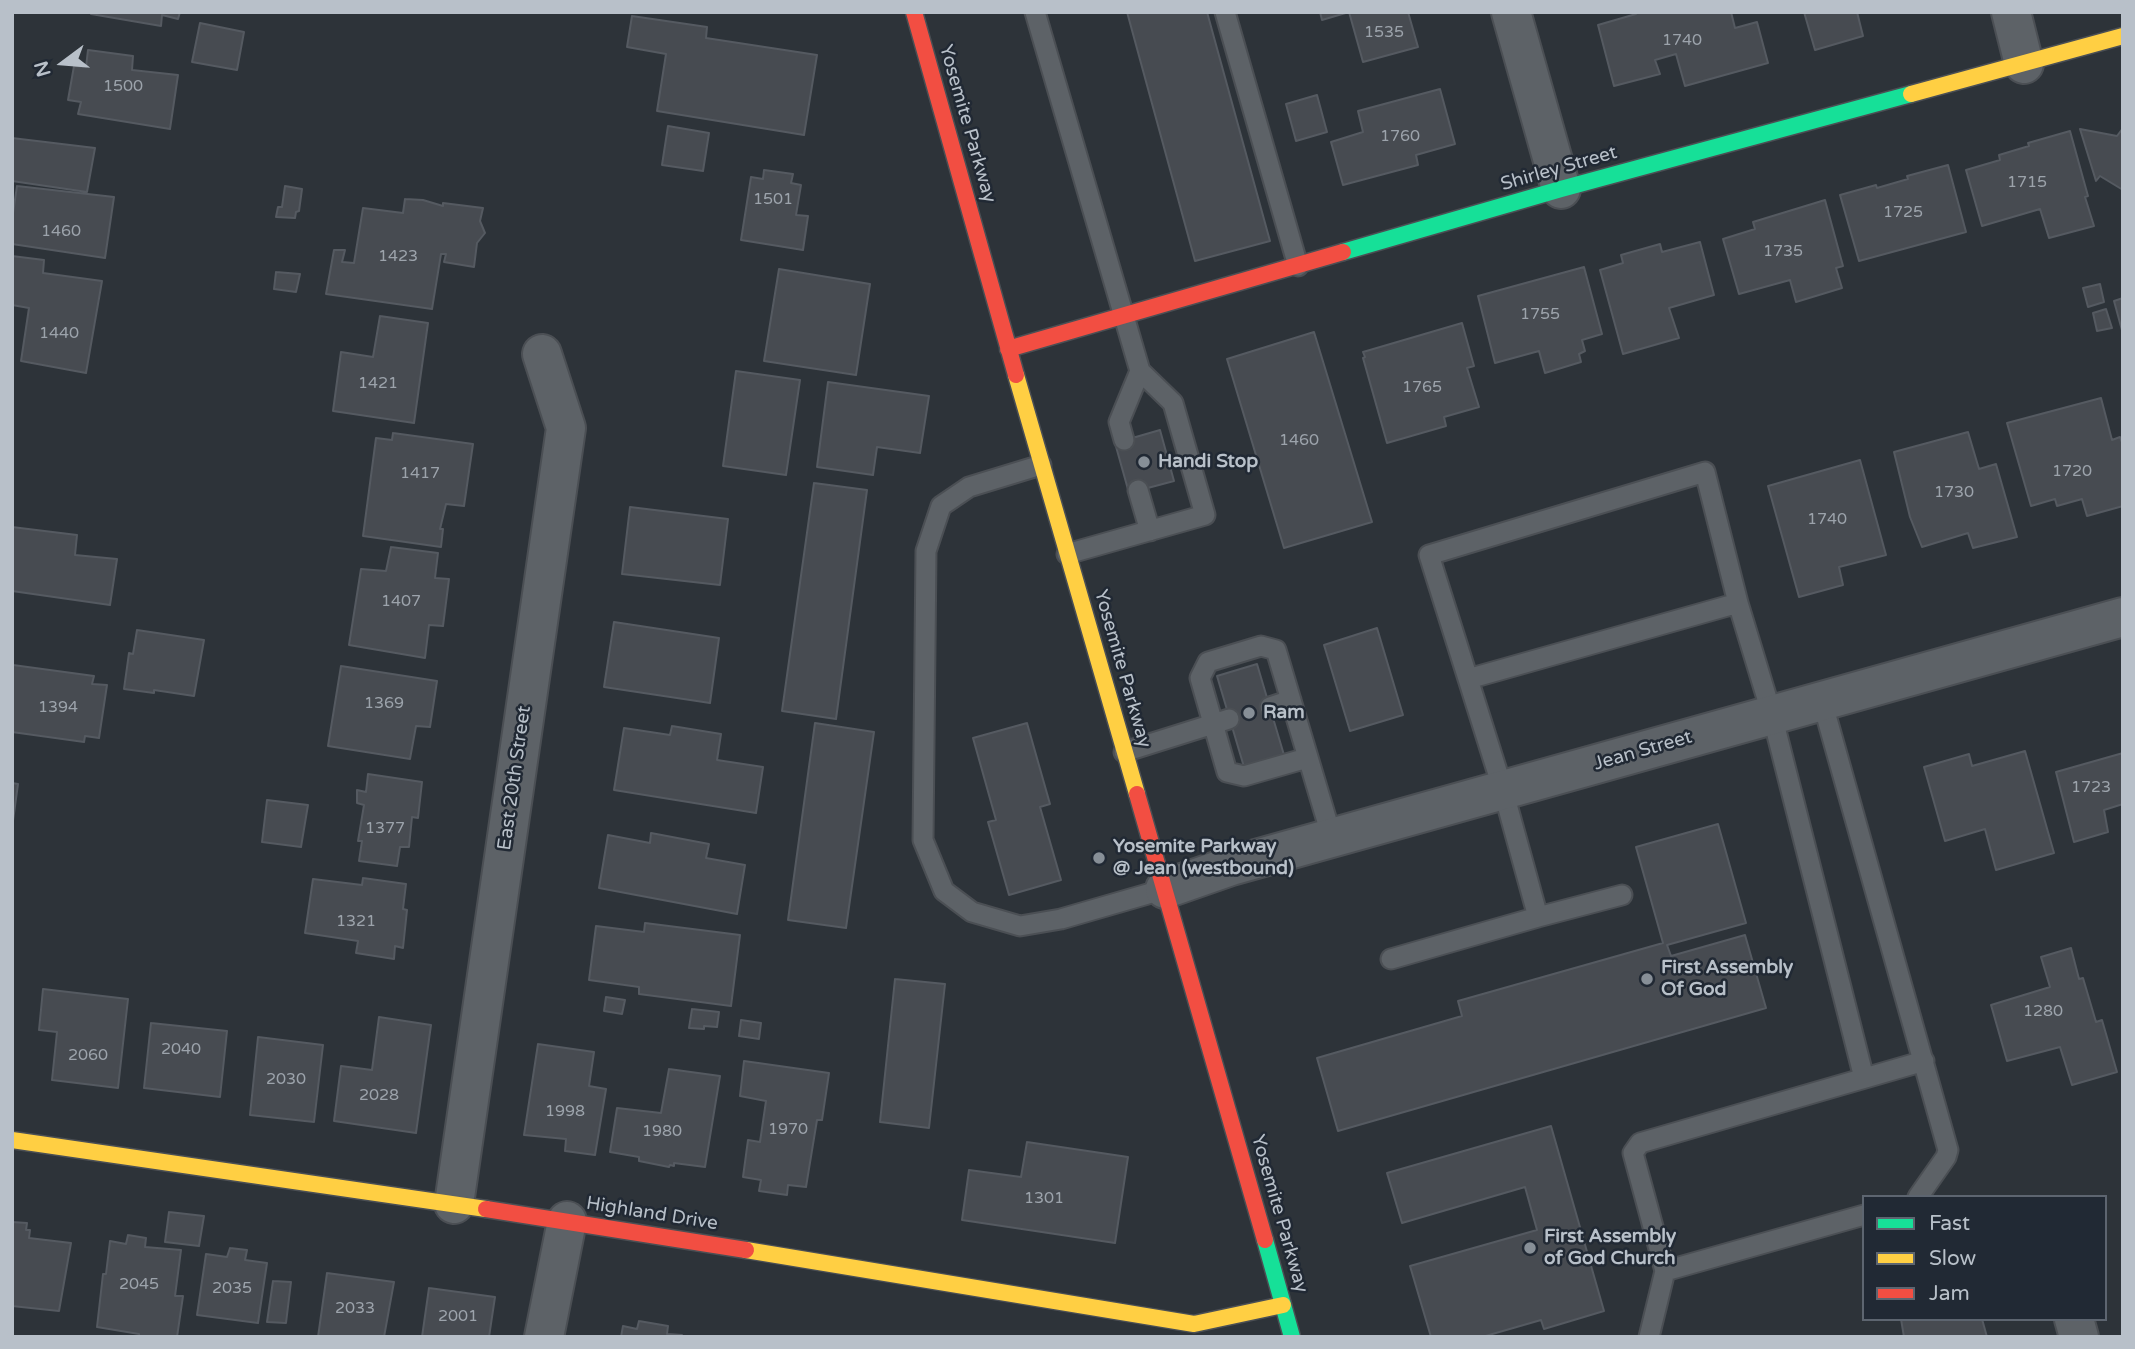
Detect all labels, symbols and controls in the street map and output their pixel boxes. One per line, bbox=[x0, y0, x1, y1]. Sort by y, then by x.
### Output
house number: 1535 bbox=[1364, 23, 1404, 43]
north arrow bbox=[28, 28, 98, 98]
house number: 1740 bbox=[1662, 31, 1702, 51]
street label: Yosemite Parkway bbox=[934, 42, 1000, 206]
text: N bbox=[30, 58, 55, 79]
house number: 1500 bbox=[103, 77, 143, 97]
house number: 1760 bbox=[1380, 127, 1420, 147]
street label: Shirley Street bbox=[1498, 142, 1620, 196]
house number: 1715 bbox=[2007, 173, 2047, 193]
house number: 1501 bbox=[753, 190, 793, 210]
house number: 1725 bbox=[1883, 203, 1923, 223]
house number: 1460 bbox=[41, 222, 81, 242]
house number: 1735 bbox=[1763, 242, 1803, 262]
house number: 1423 bbox=[378, 247, 418, 267]
house number: 1755 bbox=[1520, 305, 1560, 325]
house number: 1440 bbox=[39, 324, 79, 344]
house number: 1421 bbox=[358, 374, 398, 394]
house number: 1765 bbox=[1402, 378, 1442, 398]
house number: 1460 bbox=[1279, 431, 1319, 451]
place label: Handi Stop bbox=[1158, 451, 1258, 473]
marker: Handi Stop bbox=[1136, 454, 1152, 470]
house number: 1720 bbox=[2052, 462, 2092, 482]
house number: 1417 bbox=[400, 464, 440, 484]
house number: 1730 bbox=[1934, 483, 1974, 503]
house number: 1740 bbox=[1807, 510, 1847, 530]
street label: Yosemite Parkway bbox=[1089, 587, 1155, 751]
house number: 1407 bbox=[381, 592, 421, 612]
house number: 1369 bbox=[364, 694, 404, 714]
house number: 1394 bbox=[38, 698, 78, 718]
place label: Ram bbox=[1263, 702, 1305, 724]
street label: East 20th Street bbox=[494, 704, 536, 852]
marker: Ram bbox=[1241, 705, 1257, 721]
street label: Jean Street bbox=[1591, 726, 1695, 776]
house number: 1723 bbox=[2071, 778, 2111, 798]
house number: 1377 bbox=[365, 819, 405, 839]
place label: Yosemite Parkway @ Jean (westbound) bbox=[1113, 836, 1294, 880]
marker: Yosemite Parkway @ Jean (westbound) bbox=[1091, 850, 1107, 866]
house number: 1321 bbox=[336, 912, 376, 932]
place label: First Assembly Of God bbox=[1661, 957, 1793, 1001]
marker: First Assembly Of God bbox=[1639, 971, 1655, 987]
house number: 1280 bbox=[2023, 1002, 2063, 1022]
house number: 2040 bbox=[161, 1040, 201, 1060]
house number: 2060 bbox=[68, 1046, 108, 1066]
house number: 2030 bbox=[266, 1070, 306, 1090]
house number: 2028 bbox=[359, 1086, 399, 1106]
house number: 1998 bbox=[545, 1102, 585, 1122]
house number: 1970 bbox=[768, 1120, 808, 1140]
house number: 1980 bbox=[642, 1122, 682, 1142]
street label: Yosemite Parkway bbox=[1246, 1132, 1312, 1296]
house number: 1301 bbox=[1024, 1189, 1064, 1209]
street label: Highland Drive bbox=[584, 1192, 720, 1236]
legend bbox=[1862, 1195, 2107, 1321]
text: Fast bbox=[1929, 1211, 1970, 1236]
place label: First Assembly of God Church bbox=[1544, 1226, 1676, 1270]
marker: First Assembly of God Church bbox=[1522, 1240, 1538, 1256]
text: Slow bbox=[1929, 1246, 1976, 1271]
house number: 2045 bbox=[119, 1275, 159, 1295]
house number: 2035 bbox=[212, 1279, 252, 1299]
text: Jam bbox=[1929, 1281, 1970, 1306]
house number: 2033 bbox=[335, 1299, 375, 1319]
house number: 2001 bbox=[438, 1307, 478, 1327]

